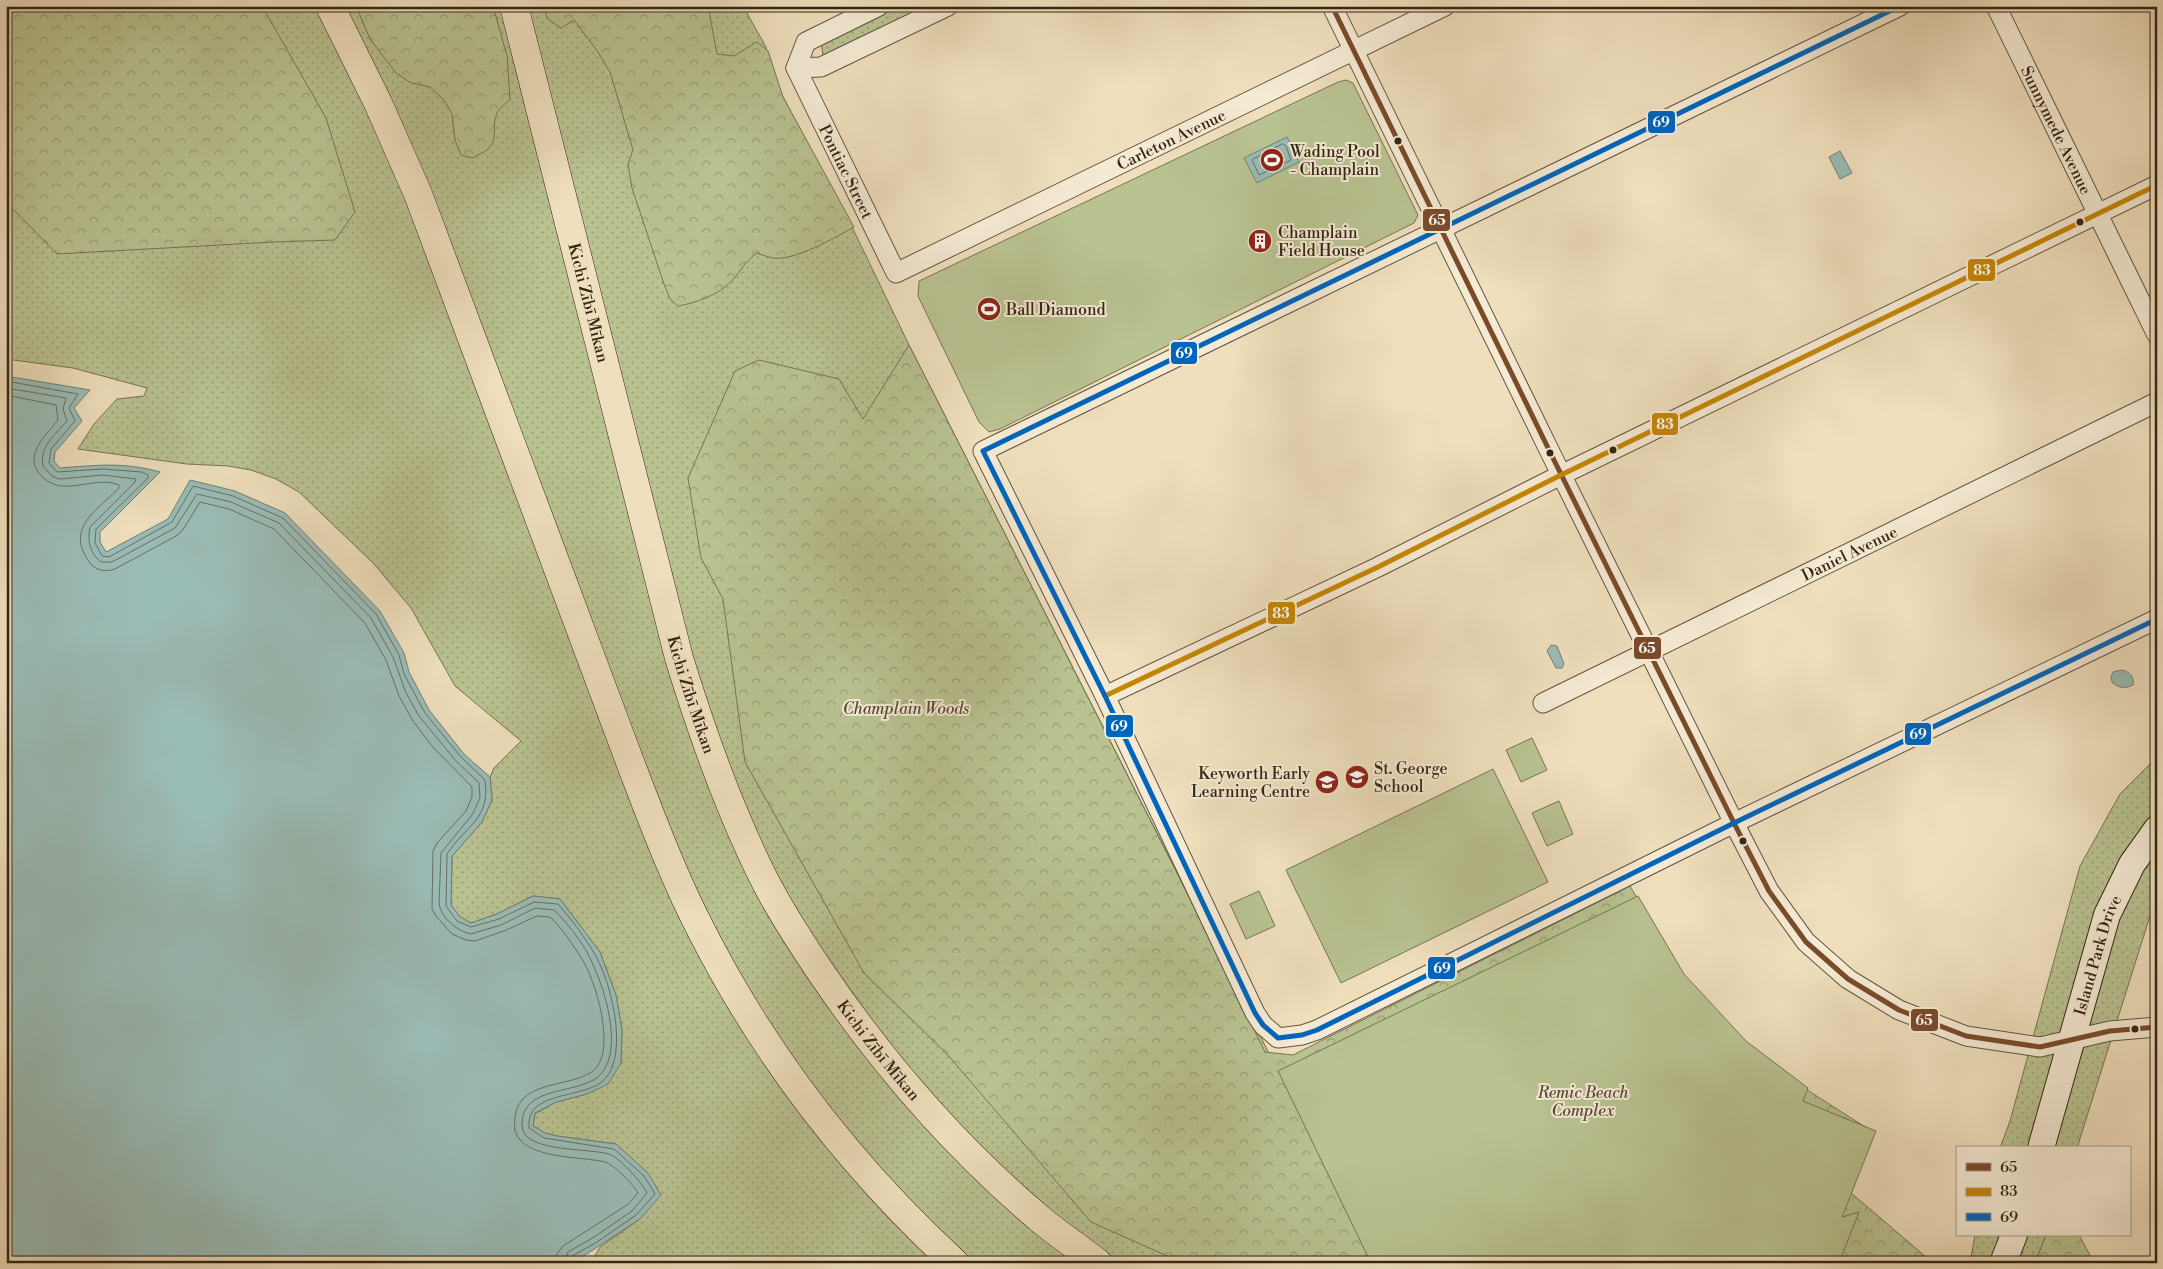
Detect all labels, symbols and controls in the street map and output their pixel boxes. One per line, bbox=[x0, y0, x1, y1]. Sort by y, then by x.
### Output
street label: Sunnymede Avenue bbox=[2016, 63, 2096, 198]
street label: Carleton Avenue bbox=[1114, 105, 1229, 175]
line badge: 69 bbox=[1647, 110, 1676, 134]
text: 69 bbox=[1652, 114, 1670, 132]
street label: Pontiac Street bbox=[814, 121, 877, 222]
unlabelled marker bbox=[1393, 136, 1403, 146]
place label: Wading Pool - Champlain bbox=[1289, 142, 1380, 180]
sports icon: Wading Pool - Champlain bbox=[1259, 147, 1285, 173]
line badge: 65 bbox=[1422, 208, 1451, 232]
text: 65 bbox=[1428, 212, 1446, 230]
unlabelled marker bbox=[2075, 217, 2085, 227]
place label: Champlain Field House bbox=[1278, 223, 1365, 261]
building icon: Champlain Field House bbox=[1247, 228, 1273, 254]
street label: Kichi Zībī Mīkan bbox=[563, 241, 613, 365]
line badge: 83 bbox=[1967, 258, 1996, 282]
text: 83 bbox=[1973, 262, 1991, 280]
sports icon: Ball Diamond bbox=[976, 296, 1002, 322]
place label: Ball Diamond bbox=[1005, 300, 1106, 320]
line badge: 69 bbox=[1170, 341, 1198, 365]
text: 69 bbox=[1175, 345, 1193, 363]
line badge: 83 bbox=[1651, 412, 1679, 436]
text: 83 bbox=[1656, 416, 1674, 434]
unlabelled marker bbox=[1608, 445, 1618, 455]
unlabelled marker bbox=[1545, 448, 1555, 458]
street label: Daniel Avenue bbox=[1798, 522, 1901, 586]
line badge: 83 bbox=[1267, 601, 1296, 625]
text: 83 bbox=[1272, 605, 1290, 623]
street label: Kichi Zībī Mīkan bbox=[663, 634, 719, 757]
line badge: 65 bbox=[1633, 636, 1662, 660]
text: 65 bbox=[1638, 640, 1656, 658]
park label: Champlain Woods bbox=[843, 699, 969, 719]
line badge: 69 bbox=[1105, 714, 1134, 738]
text: 69 bbox=[1110, 718, 1128, 736]
line badge: 69 bbox=[1904, 722, 1932, 746]
text: 69 bbox=[1909, 726, 1927, 744]
place label: St. George School bbox=[1374, 759, 1448, 797]
place label: Keyworth Early Learning Centre bbox=[1191, 764, 1310, 802]
school or university icon: St. George School bbox=[1344, 764, 1370, 790]
school or university icon: Keyworth Early Learning Centre bbox=[1314, 769, 1340, 795]
unlabelled marker bbox=[1738, 836, 1748, 846]
street label: Island Park Drive bbox=[2070, 892, 2126, 1018]
line badge: 69 bbox=[1427, 956, 1456, 980]
text: 69 bbox=[1433, 960, 1451, 978]
street label: Kichi Zībī Mīkan bbox=[832, 996, 924, 1105]
line badge: 65 bbox=[1910, 1008, 1939, 1032]
text: 65 bbox=[1915, 1012, 1933, 1030]
unlabelled marker bbox=[2130, 1024, 2140, 1034]
park label: Remic Beach Complex bbox=[1537, 1083, 1628, 1121]
legend bbox=[1956, 1146, 2130, 1236]
text: 65 bbox=[2000, 1158, 2017, 1177]
text: 83 bbox=[2000, 1182, 2017, 1201]
text: 69 bbox=[2000, 1208, 2018, 1227]

